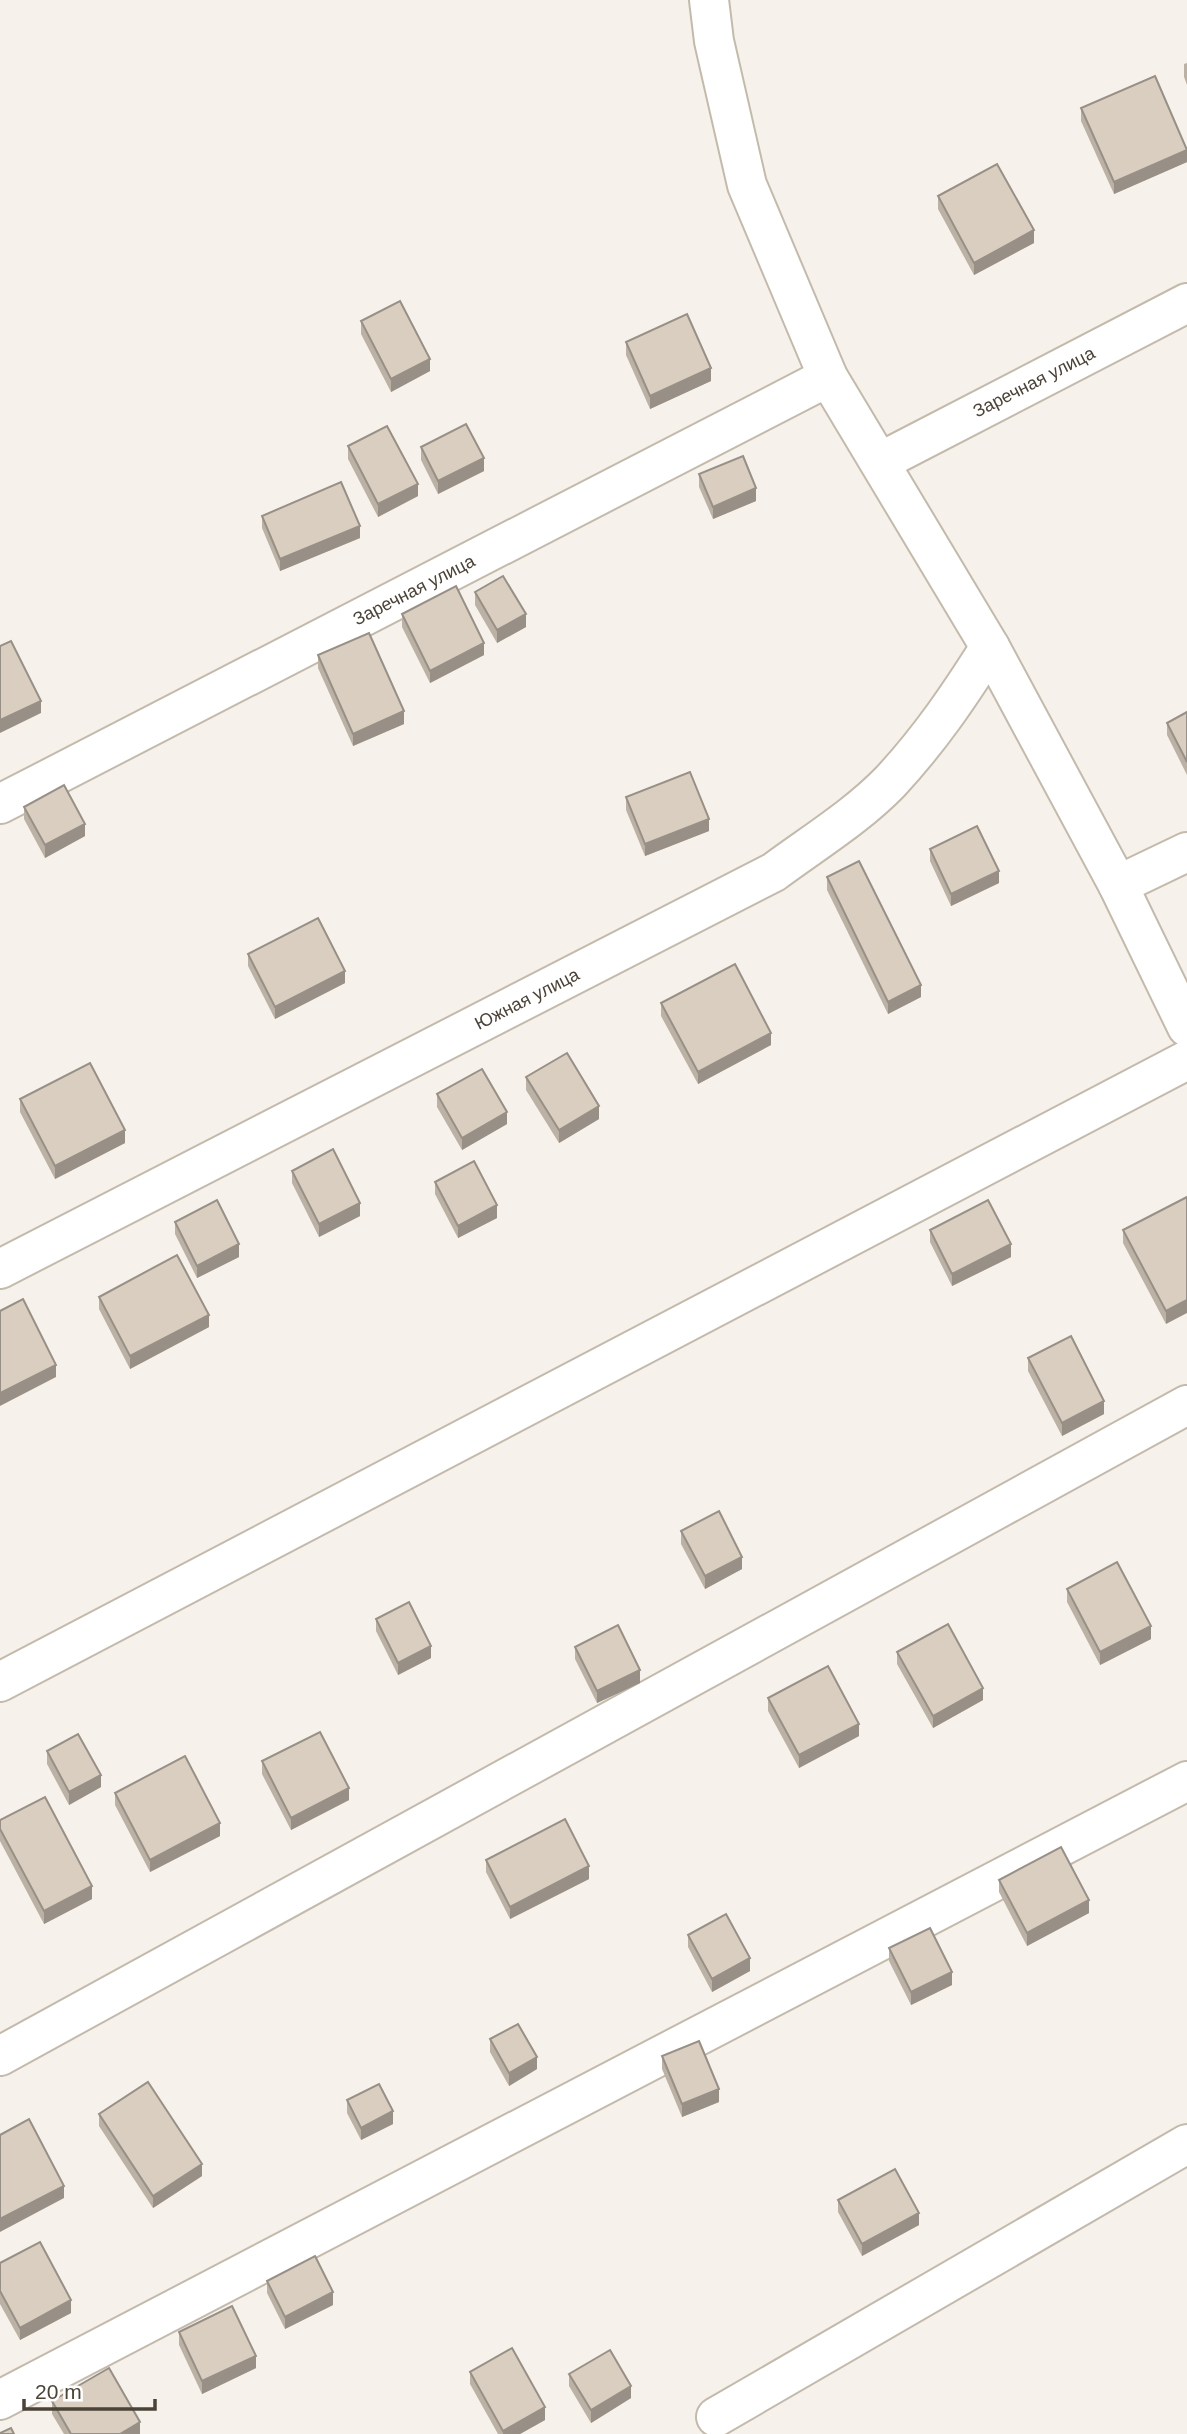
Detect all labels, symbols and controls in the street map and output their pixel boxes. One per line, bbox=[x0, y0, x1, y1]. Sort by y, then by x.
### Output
street label: Заречная улица bbox=[970, 342, 1099, 421]
street label: Заречная улица bbox=[350, 550, 479, 629]
street label: Южная улица bbox=[471, 964, 583, 1034]
scale bar bbox=[24, 2368, 156, 2412]
text: 20 m bbox=[35, 2380, 82, 2403]

